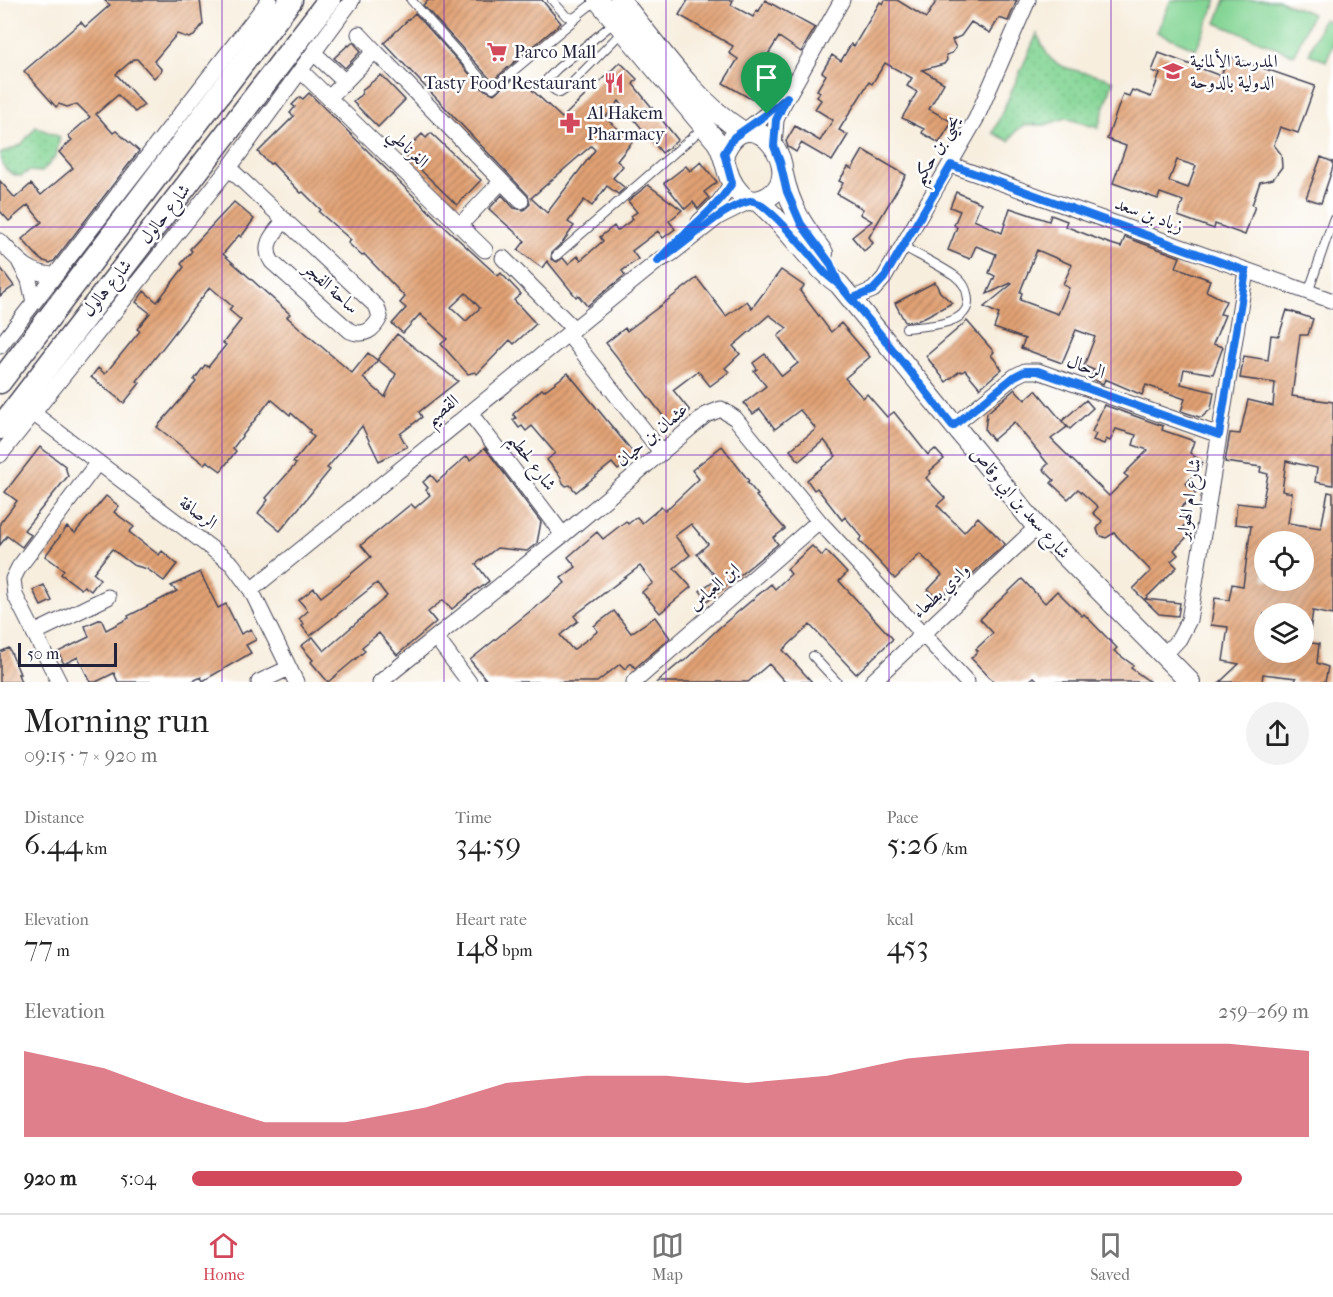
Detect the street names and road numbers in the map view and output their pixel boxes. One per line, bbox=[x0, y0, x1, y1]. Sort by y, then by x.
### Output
street label: يحيى بن حكيم bbox=[908, 111, 971, 192]
street label: الغرناطي bbox=[379, 124, 433, 177]
street label: شارع حالول bbox=[135, 180, 198, 251]
street label: زياد بن سعد bbox=[1112, 193, 1186, 237]
street label: شارع هالول bbox=[78, 255, 140, 323]
street label: ساحة الفجر bbox=[297, 256, 363, 319]
street label: الرحال bbox=[1064, 350, 1108, 384]
street label: القصيم bbox=[421, 390, 467, 435]
street label: عثمان بن حيان bbox=[612, 399, 692, 471]
street label: شارع لحطيم bbox=[498, 429, 560, 499]
street label: شارع سعد بن ابي وقاص bbox=[963, 443, 1074, 566]
street label: شارع ام الهوابر bbox=[1172, 457, 1211, 544]
street label: الرصافة bbox=[175, 492, 221, 534]
street label: ابن العباس bbox=[684, 559, 744, 615]
street label: وادي بطحاء bbox=[908, 559, 977, 626]

